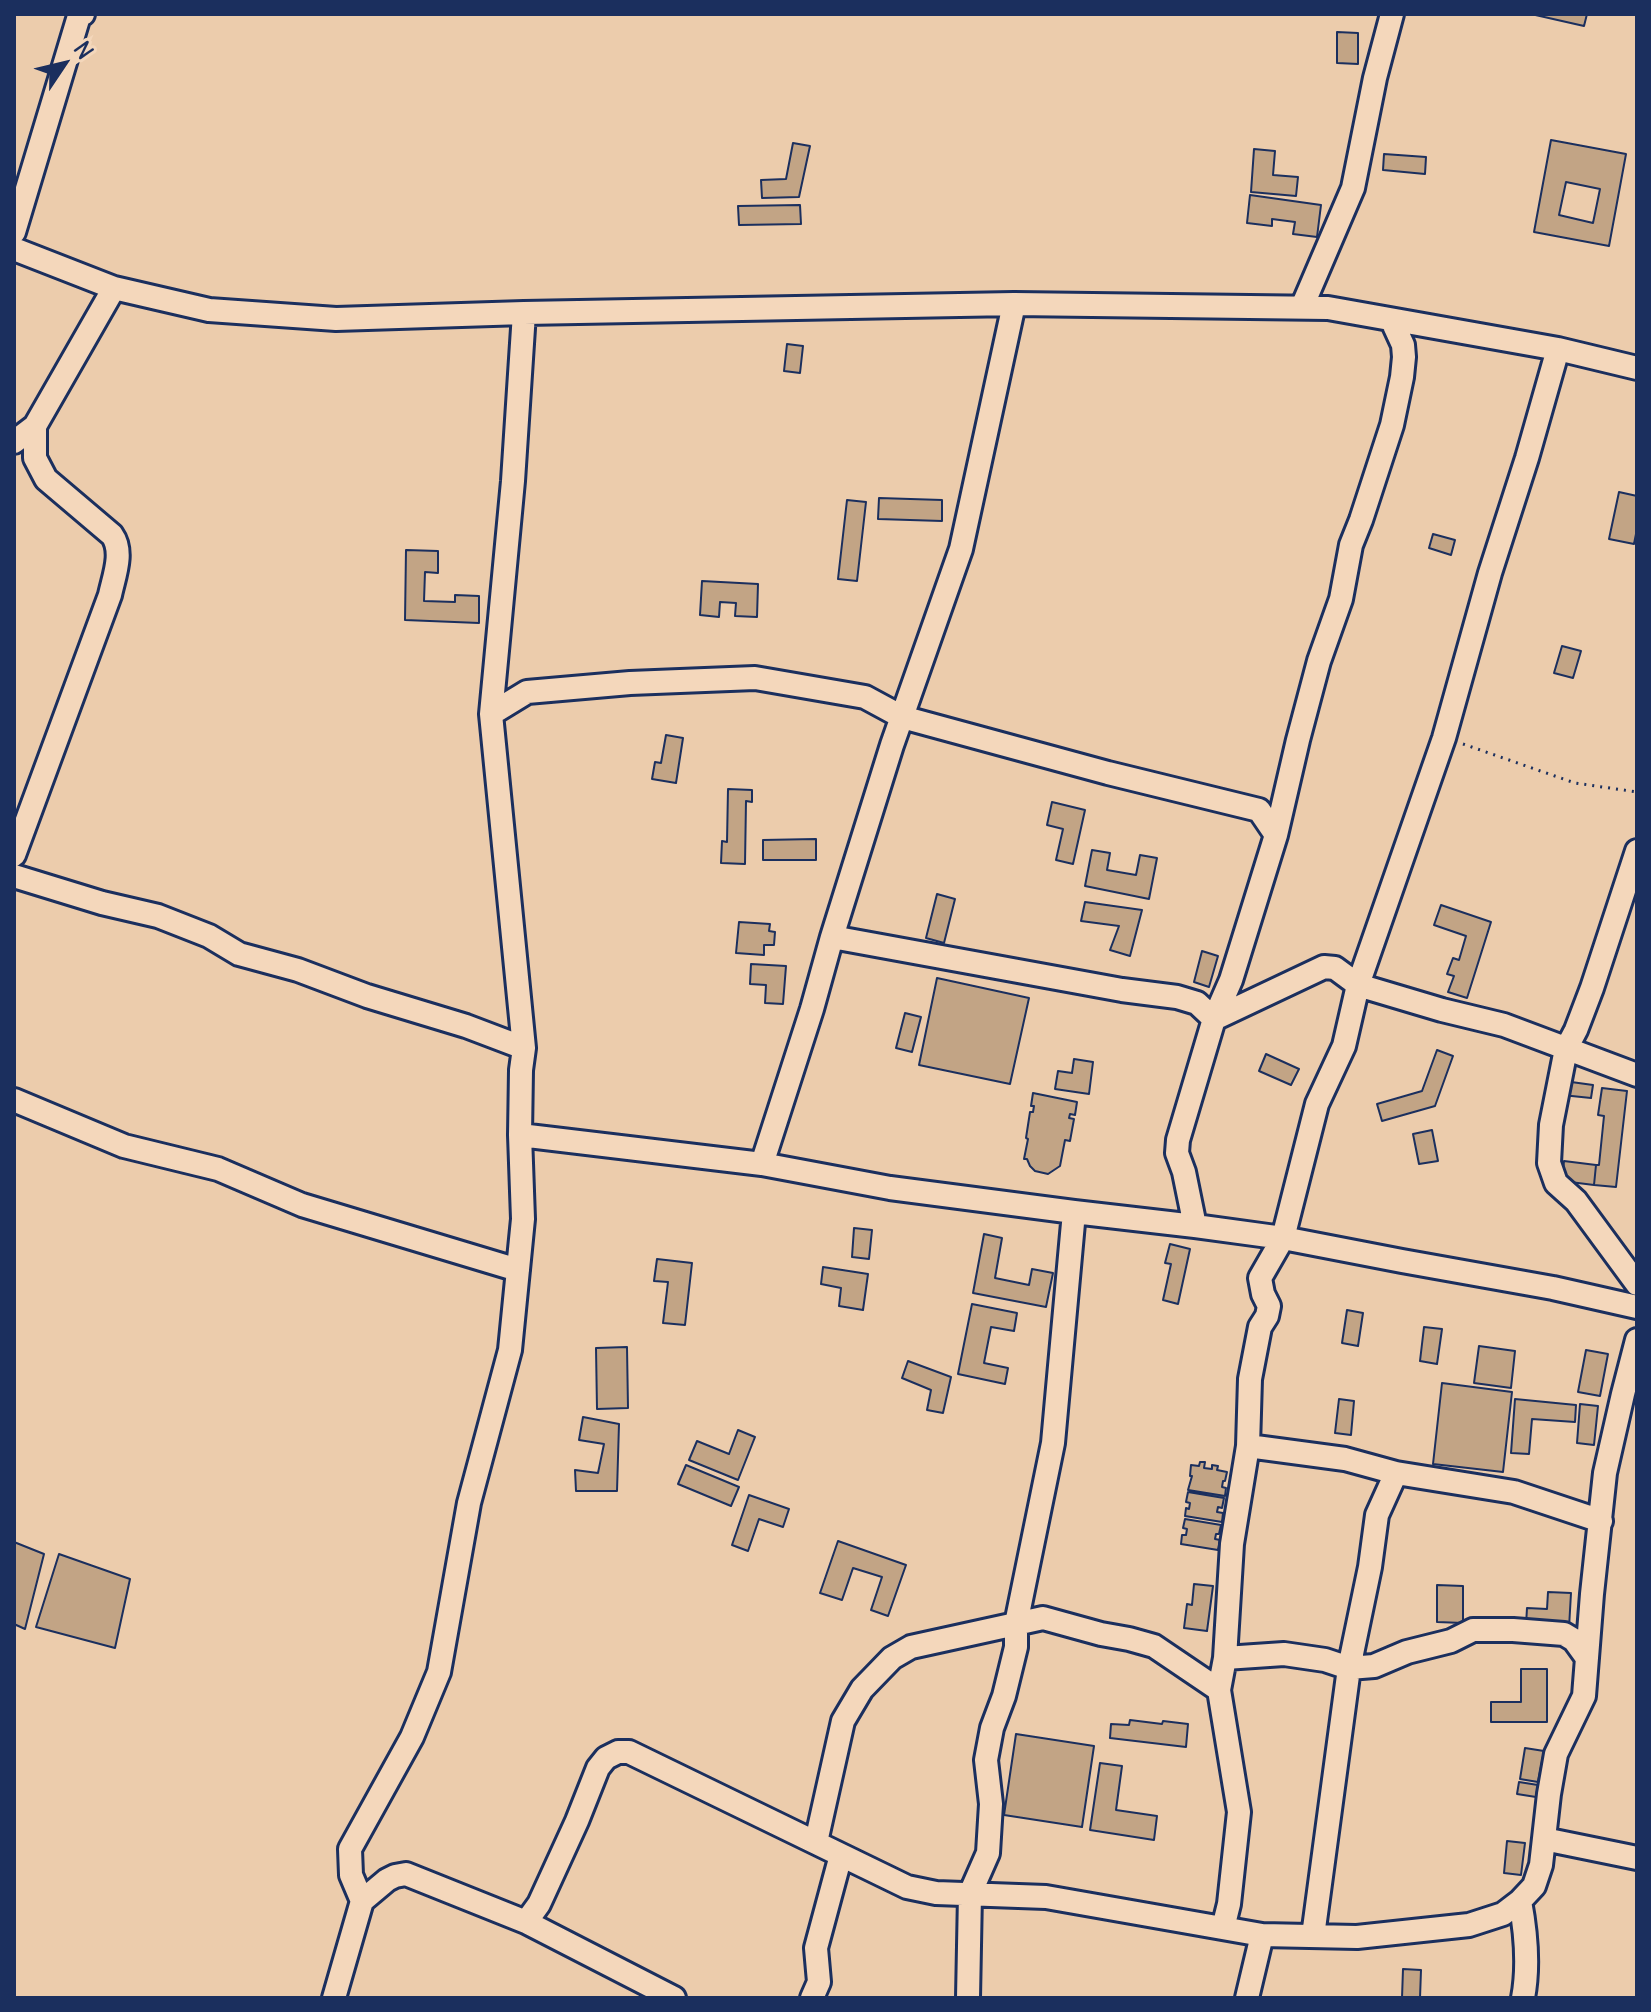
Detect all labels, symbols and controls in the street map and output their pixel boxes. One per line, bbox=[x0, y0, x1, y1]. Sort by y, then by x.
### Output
north arrow bbox=[24, 24, 104, 104]
text: N bbox=[68, 36, 99, 64]

